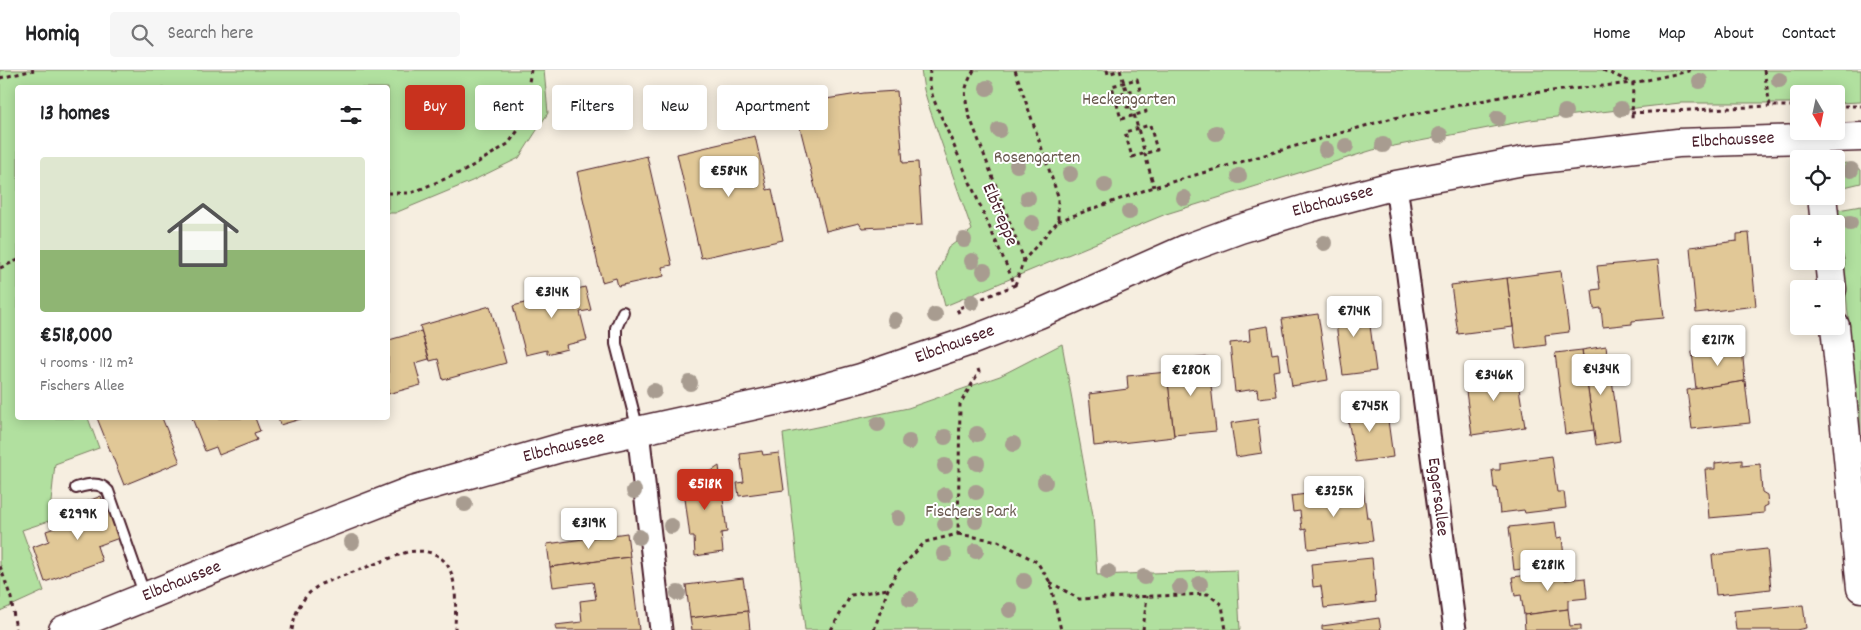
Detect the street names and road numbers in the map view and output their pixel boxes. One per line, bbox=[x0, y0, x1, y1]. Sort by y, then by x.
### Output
street label: Elbchaussee bbox=[1691, 126, 1775, 156]
street label: Elbchaussee bbox=[1290, 179, 1376, 225]
street label: Elbtreppe bbox=[975, 180, 1023, 250]
street label: Elbchaussee bbox=[912, 319, 998, 371]
street label: Elbchaussee bbox=[521, 426, 607, 470]
street label: Eggersallee bbox=[1420, 456, 1454, 538]
street label: Elbchaussee bbox=[139, 555, 225, 609]

